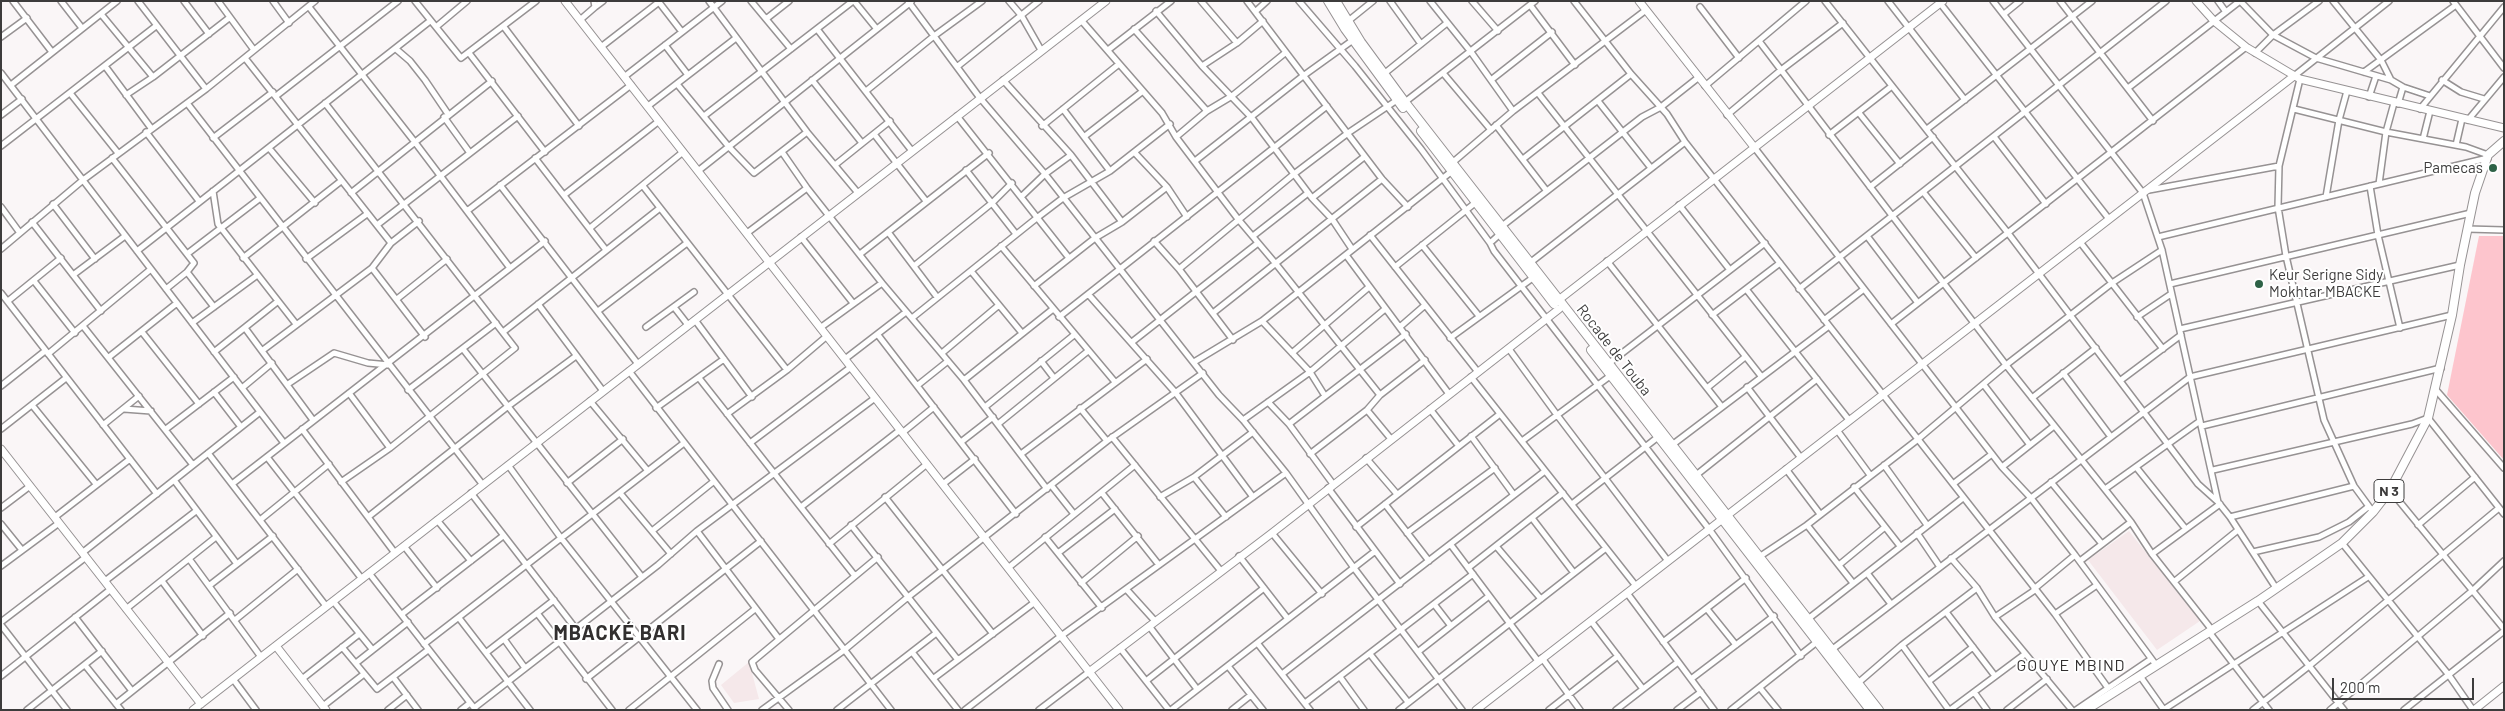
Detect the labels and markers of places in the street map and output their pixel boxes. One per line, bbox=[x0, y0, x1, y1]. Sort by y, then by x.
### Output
place label: Pamecas bbox=[2424, 159, 2483, 177]
marker: Pamecas bbox=[2487, 162, 2499, 174]
place label: Keur Serigne Sidy Mokhtar MBACKE bbox=[2269, 266, 2383, 301]
marker: Keur Serigne Sidy Mokhtar MBACKE bbox=[2253, 278, 2265, 290]

